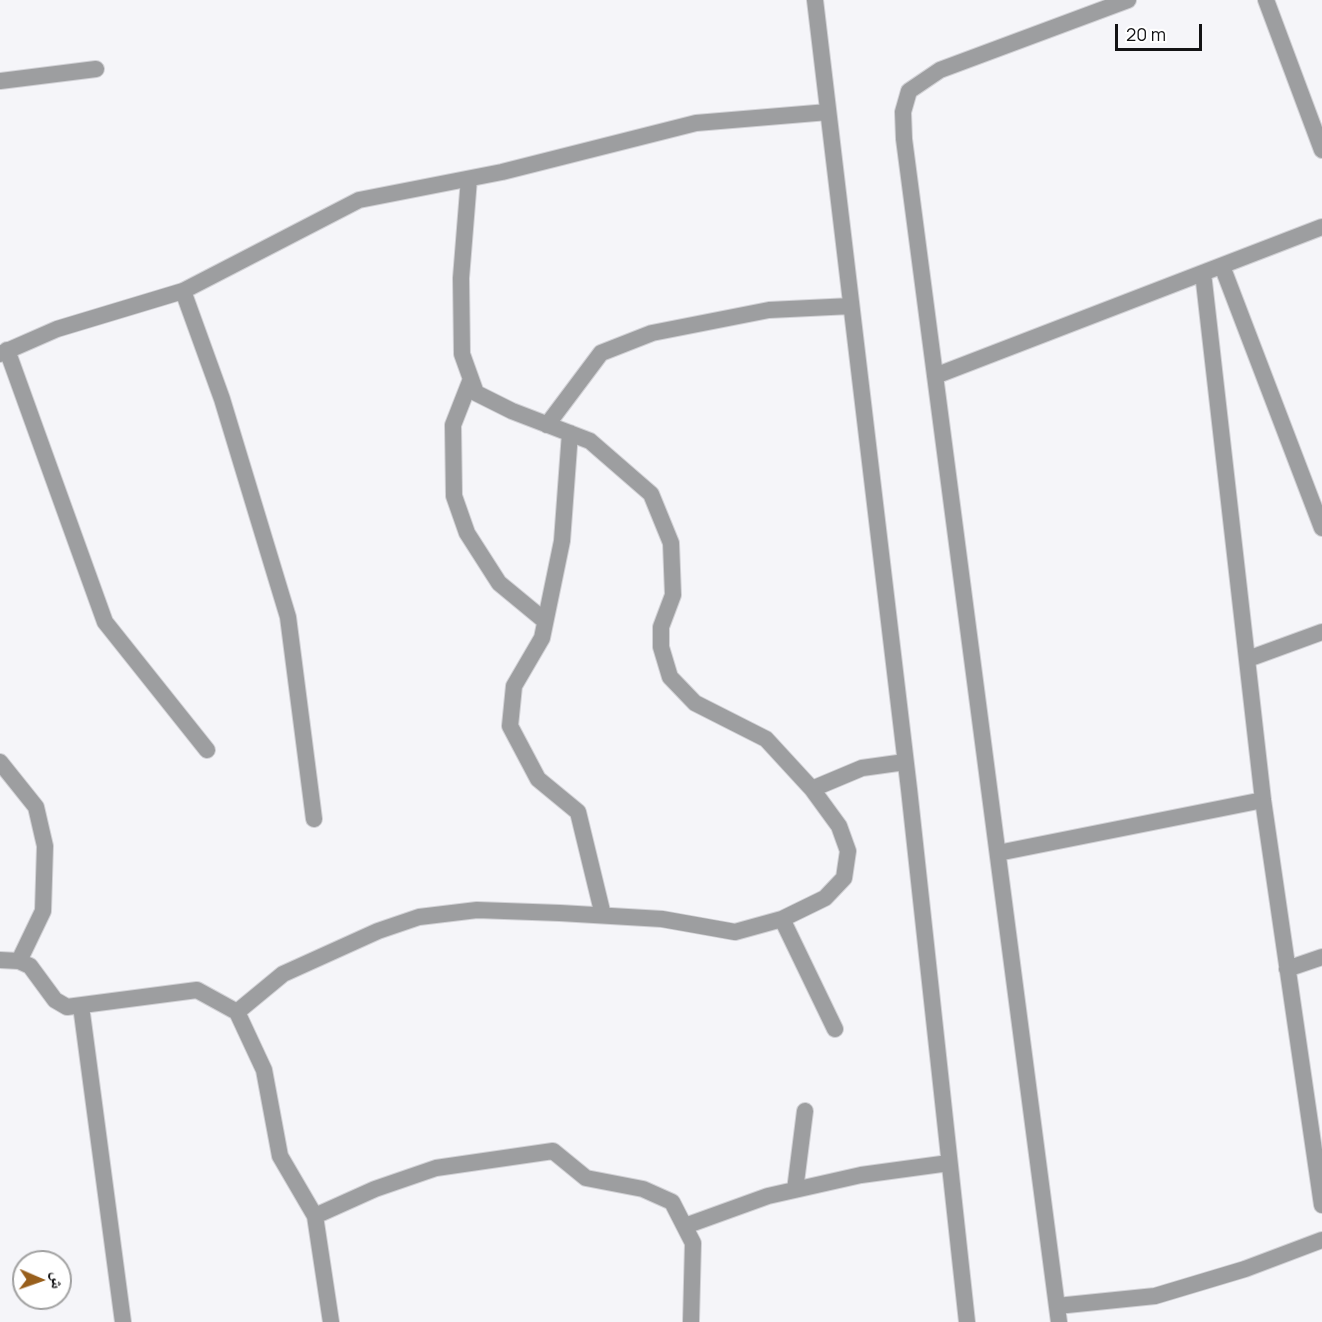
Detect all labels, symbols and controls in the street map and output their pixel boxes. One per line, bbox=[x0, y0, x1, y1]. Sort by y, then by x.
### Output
scale bar bbox=[1118, 12, 1205, 50]
text: 20 m bbox=[1126, 22, 1166, 46]
north arrow bbox=[12, 1250, 72, 1310]
text: ش bbox=[47, 1272, 69, 1289]

